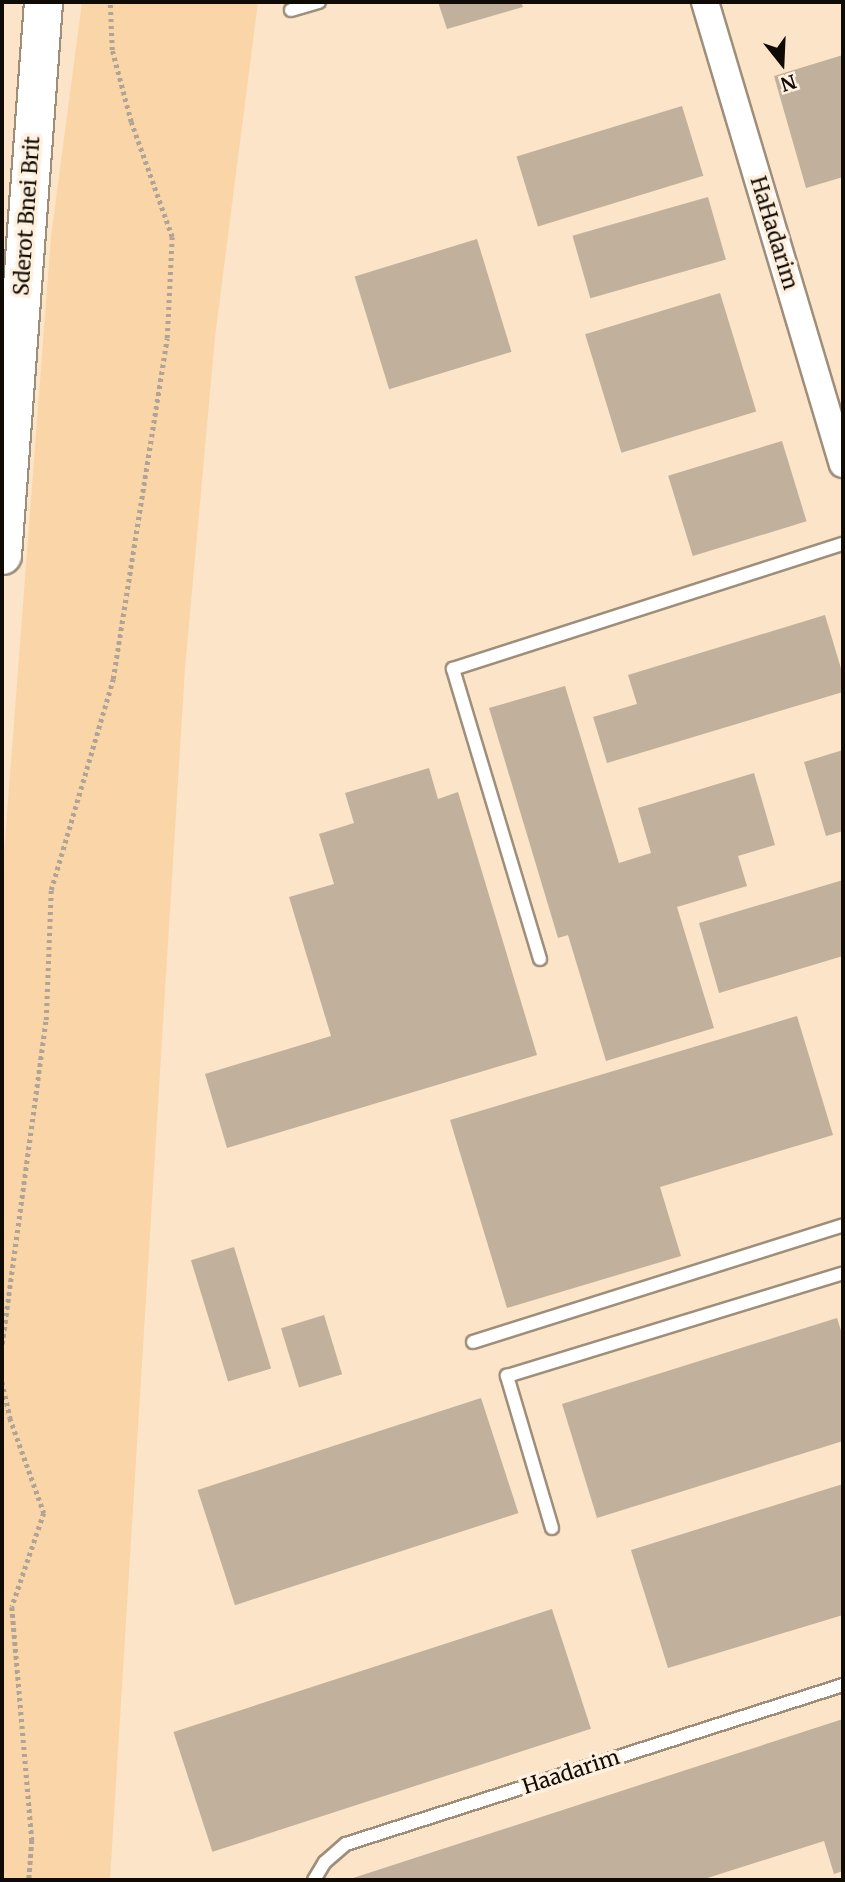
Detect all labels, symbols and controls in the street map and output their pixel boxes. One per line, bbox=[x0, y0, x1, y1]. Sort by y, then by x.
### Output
north arrow bbox=[747, 28, 817, 98]
text: N bbox=[778, 69, 799, 97]
street label: Sderot Bnei Brit bbox=[9, 136, 45, 296]
street label: HaHadarim bbox=[745, 173, 803, 293]
street label: Haadarim bbox=[519, 1744, 623, 1800]

